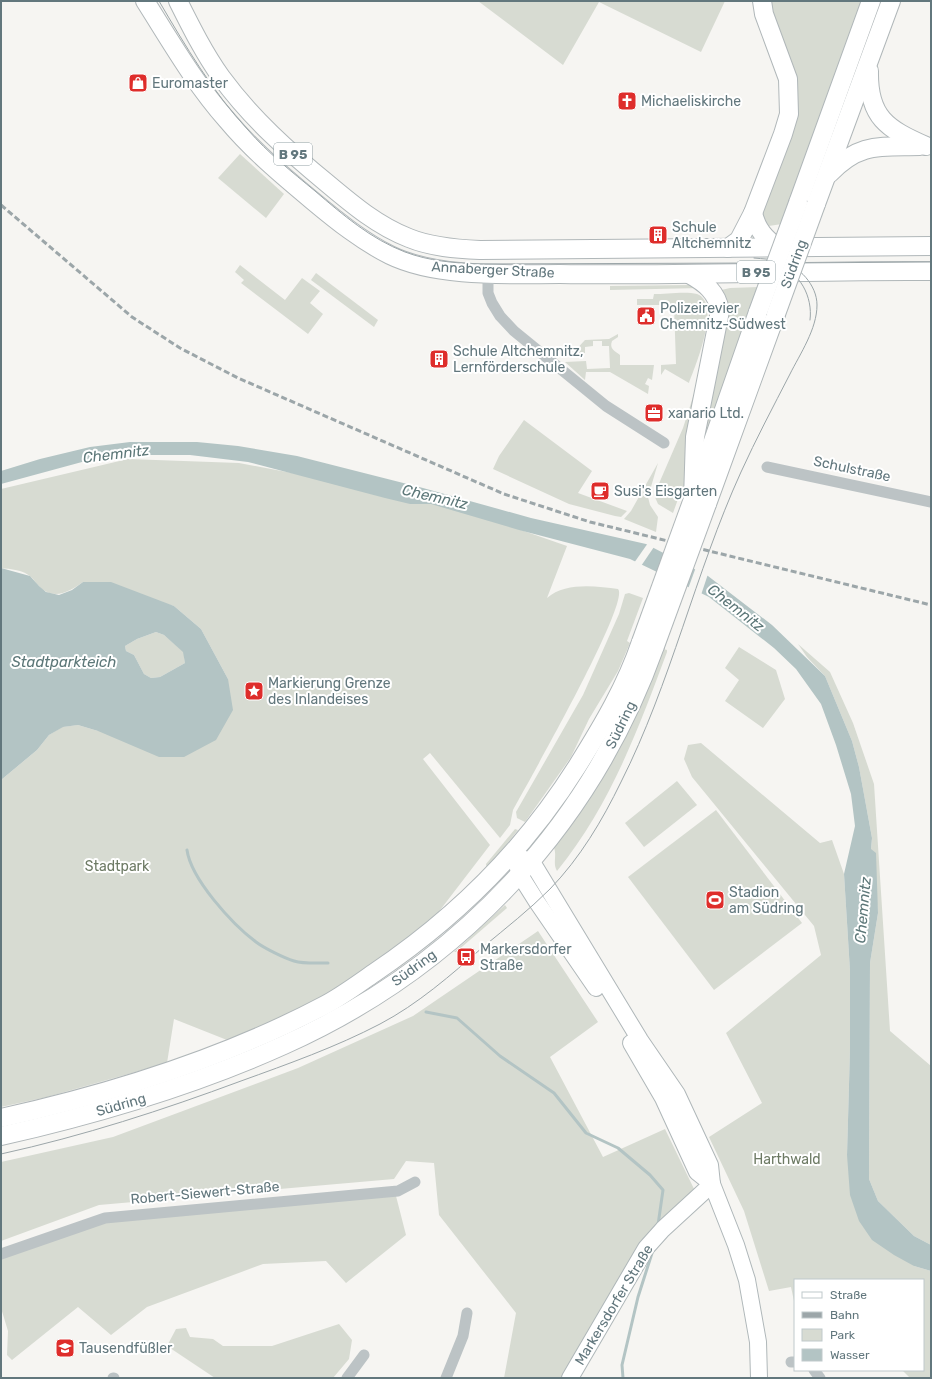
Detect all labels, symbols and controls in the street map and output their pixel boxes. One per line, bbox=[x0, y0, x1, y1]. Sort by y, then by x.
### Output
shop icon: Euromaster bbox=[127, 72, 149, 94]
place label: Euromaster bbox=[152, 75, 229, 92]
church icon: Michaeliskirche bbox=[616, 90, 638, 112]
place label: Michaeliskirche bbox=[641, 93, 741, 110]
road number: B 95 bbox=[274, 143, 312, 165]
place label: Schule Altchemnitz bbox=[672, 219, 751, 252]
building icon: Schule Altchemnitz bbox=[647, 224, 669, 246]
street label: Südring bbox=[777, 237, 811, 291]
street label: Annaberger Straße bbox=[431, 258, 555, 282]
road number: B 95 bbox=[737, 261, 775, 283]
place label: Polizeirevier Chemnitz-Südwest bbox=[660, 300, 786, 333]
public building icon: Polizeirevier Chemnitz-Südwest bbox=[635, 305, 657, 327]
place label: Schule Altchemnitz, Lernförderschule bbox=[453, 343, 583, 376]
building icon: Schule Altchemnitz, Lernförderschule bbox=[428, 348, 450, 370]
office icon: xanario Ltd. bbox=[643, 402, 665, 424]
place label: xanario Ltd. bbox=[668, 405, 744, 422]
water label: Chemnitz bbox=[82, 441, 151, 467]
street label: Schulstraße bbox=[812, 453, 892, 485]
cafe icon: Susi's Eisgarten bbox=[589, 480, 611, 502]
water label: Chemnitz bbox=[400, 481, 470, 513]
place label: Susi's Eisgarten bbox=[614, 483, 717, 500]
water label: Chemnitz bbox=[704, 580, 768, 636]
water label: Stadtparkteich bbox=[12, 653, 116, 671]
place label: Markierung Grenze des Inlandeises bbox=[268, 675, 391, 708]
place icon: Markierung Grenze des Inlandeises bbox=[243, 680, 265, 702]
street label: Südring bbox=[602, 698, 640, 752]
park label: Stadtpark bbox=[85, 858, 150, 875]
water label: Chemnitz bbox=[851, 875, 875, 944]
place label: Stadion am Südring bbox=[729, 884, 804, 917]
sports icon: Stadion am Südring bbox=[704, 889, 726, 911]
place label: Markersdorfer Straße bbox=[480, 941, 572, 974]
street label: Südring bbox=[388, 946, 440, 990]
bus stop icon: Markersdorfer Straße bbox=[455, 946, 477, 968]
street label: Südring bbox=[94, 1090, 148, 1120]
park label: Harthwald bbox=[753, 1151, 821, 1168]
street label: Robert-Siewert-Straße bbox=[130, 1178, 280, 1208]
street label: Markersdorfer Straße bbox=[571, 1241, 657, 1368]
legend bbox=[794, 1279, 924, 1371]
text: Straße bbox=[830, 1288, 867, 1302]
text: Bahn bbox=[830, 1308, 859, 1322]
text: Park bbox=[830, 1328, 856, 1342]
school or university icon: Tausendfüßler bbox=[54, 1337, 76, 1359]
place label: Tausendfüßler bbox=[79, 1340, 173, 1357]
text: Wasser bbox=[830, 1348, 870, 1362]

